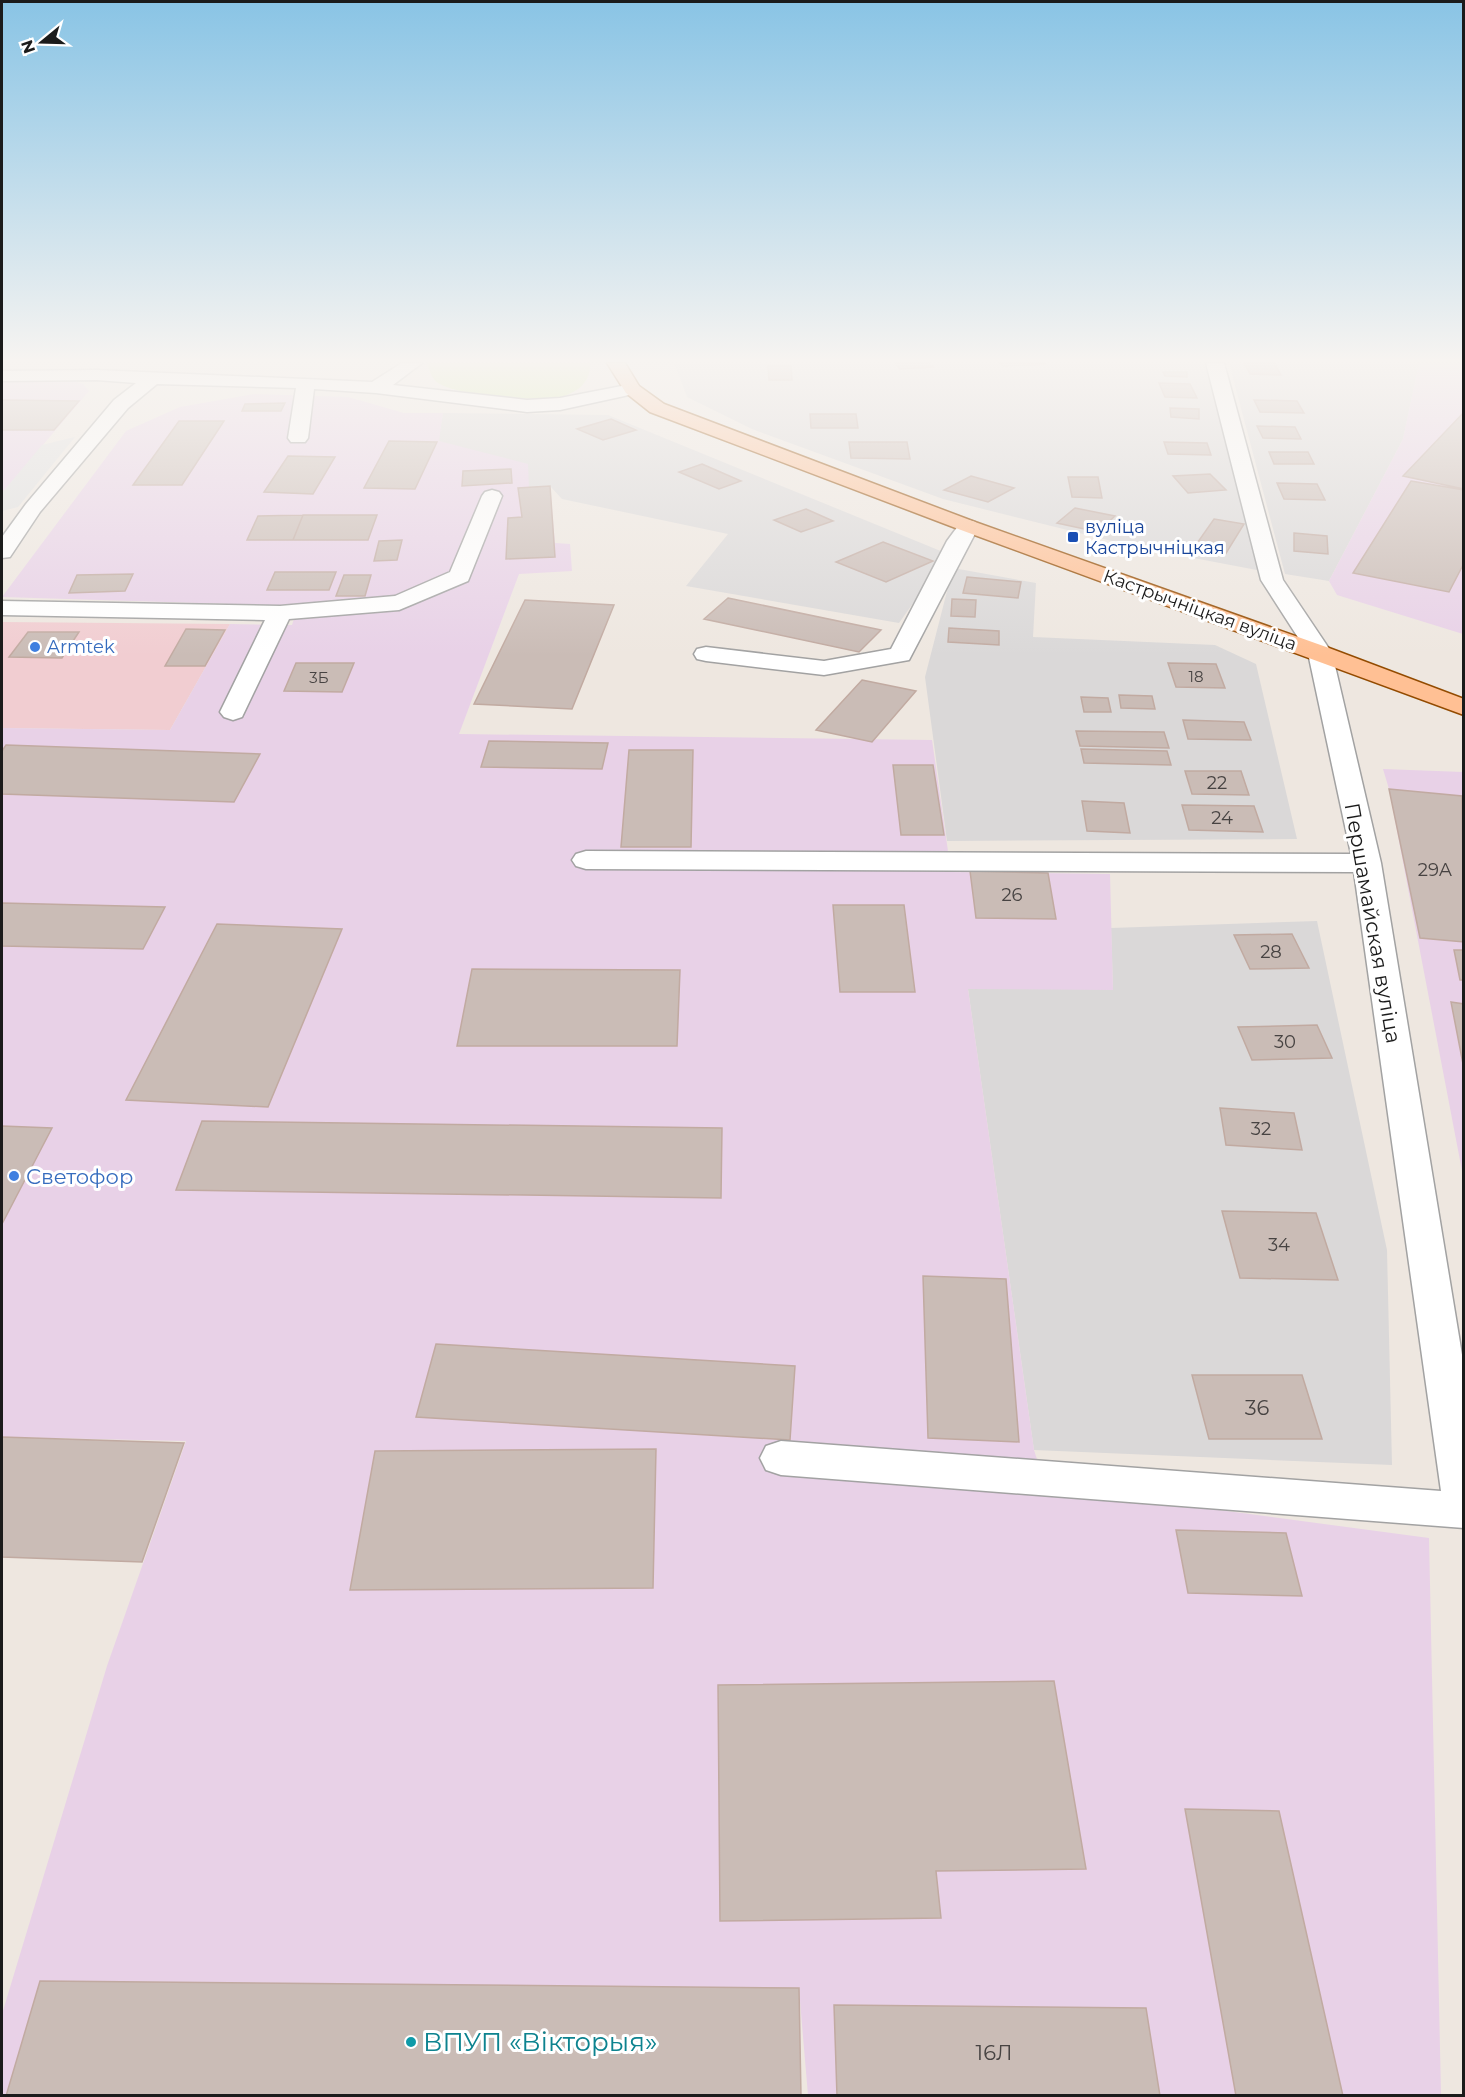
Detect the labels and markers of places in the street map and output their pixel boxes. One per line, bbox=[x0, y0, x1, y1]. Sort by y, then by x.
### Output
place label: вуліца Кастрычніцкая bbox=[1085, 516, 1225, 559]
marker: вуліца Кастрычніцкая bbox=[1066, 530, 1080, 544]
place label: Armtek bbox=[47, 636, 115, 658]
marker: Armtek bbox=[28, 640, 42, 654]
place label: Светофор bbox=[26, 1164, 133, 1189]
marker: Светофор bbox=[7, 1169, 21, 1183]
place label: ВПУП «Вікторыя» bbox=[423, 2026, 657, 2058]
marker: ВПУП «Вікторыя» bbox=[404, 2035, 418, 2049]

